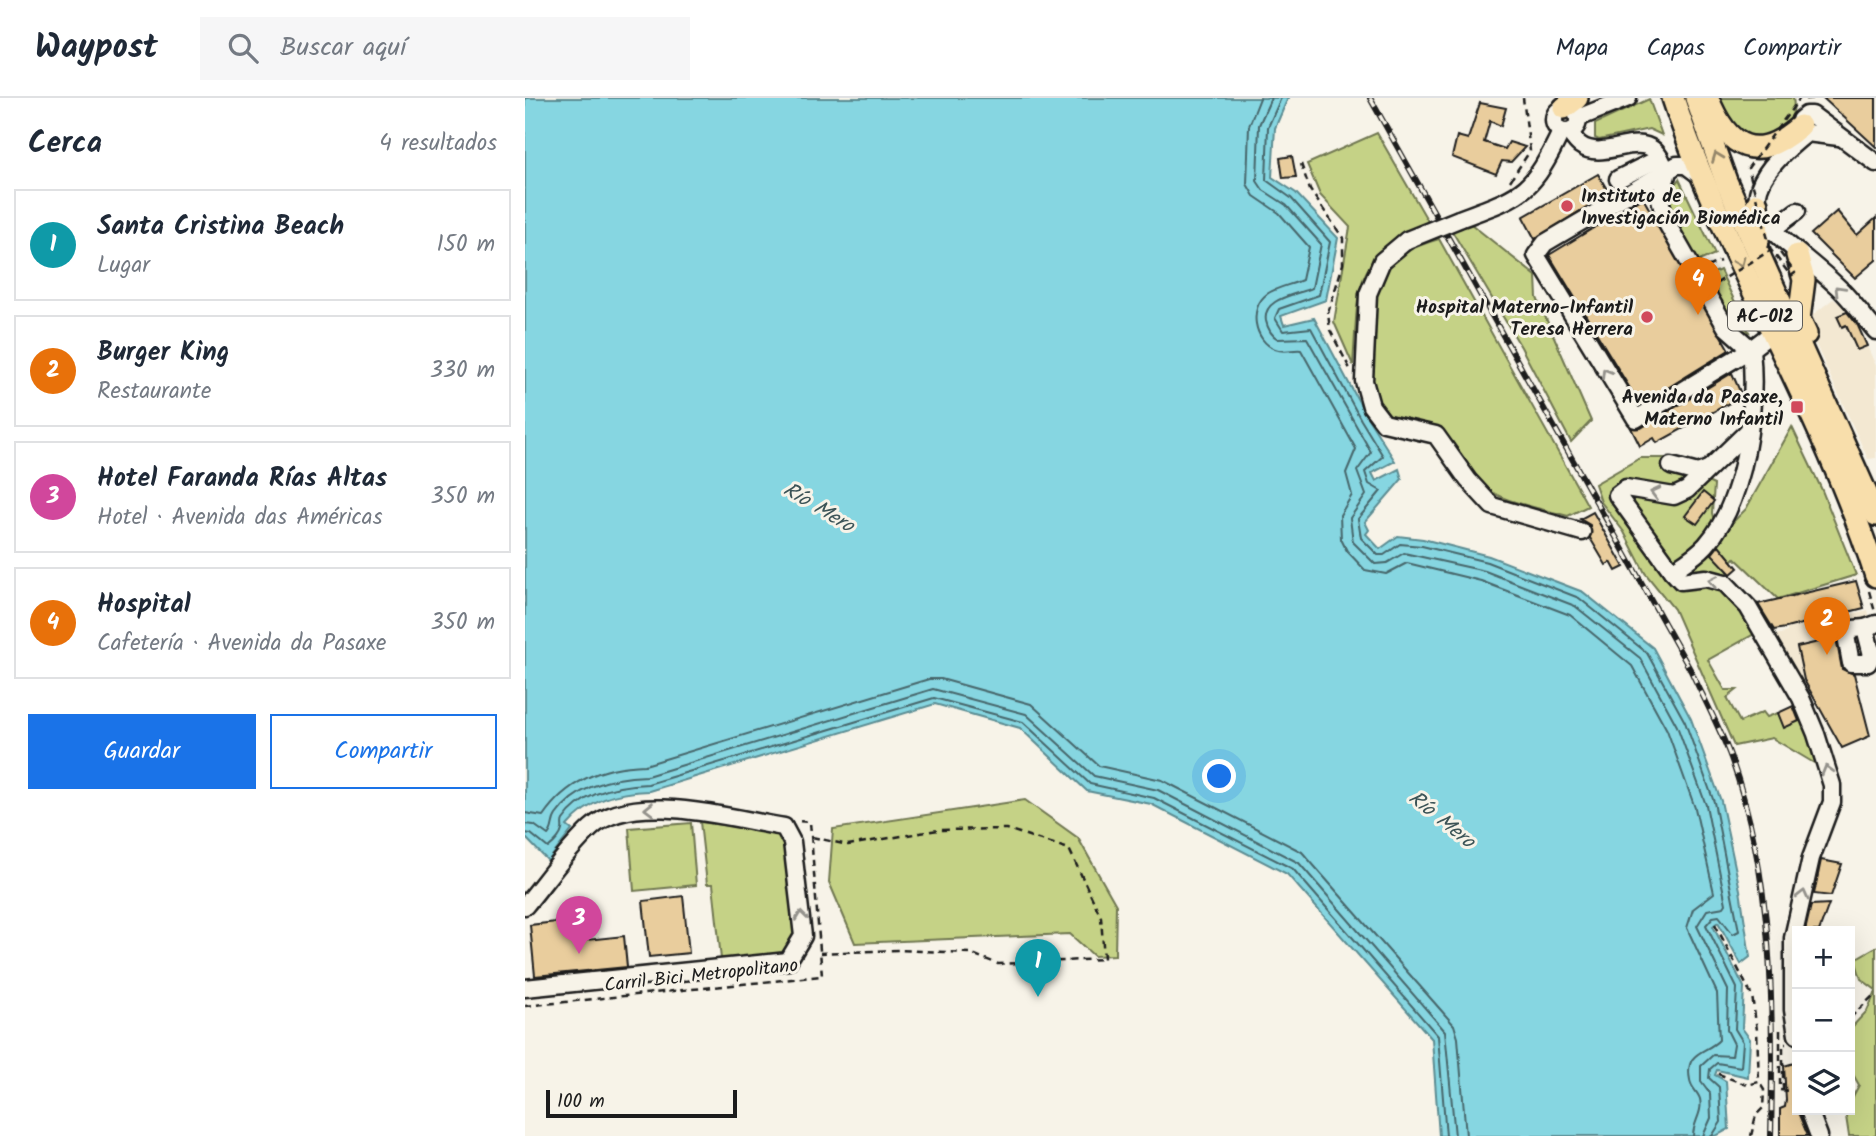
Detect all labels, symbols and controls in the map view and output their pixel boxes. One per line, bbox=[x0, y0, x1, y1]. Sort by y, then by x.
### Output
search box bbox=[200, 17, 690, 80]
text: Waypost bbox=[35, 22, 158, 75]
text: Buscar aquí bbox=[280, 27, 406, 69]
icon: search bbox=[224, 29, 262, 67]
text: Mapa bbox=[1556, 29, 1608, 68]
text: Capas bbox=[1646, 29, 1705, 68]
text: Compartir bbox=[1743, 29, 1841, 68]
text: Cerca bbox=[28, 120, 102, 168]
text: 4 resultados bbox=[379, 126, 497, 162]
one-way arrow bbox=[1711, 152, 1725, 164]
place label: Instituto de Investigación Biomédica bbox=[1581, 182, 1781, 234]
marker: Instituto de Investigación Biomédica bbox=[1559, 198, 1575, 214]
text: Santa Cristina Beach bbox=[97, 206, 344, 248]
text: 1 bbox=[50, 227, 56, 263]
text: 150 m bbox=[436, 227, 495, 263]
text: Lugar bbox=[97, 248, 150, 284]
one-way arrow bbox=[1732, 255, 1746, 267]
pin: 4 bbox=[1675, 257, 1721, 315]
one-way arrow bbox=[1835, 285, 1848, 298]
place label: Hospital Materno-Infantil Teresa Herrera bbox=[1416, 293, 1634, 345]
road number: AC-012 bbox=[1728, 302, 1802, 330]
marker: Hospital Materno-Infantil Teresa Herrera bbox=[1639, 309, 1655, 325]
text: Burger King bbox=[97, 332, 229, 374]
text: 2 bbox=[46, 353, 60, 389]
text: 330 m bbox=[430, 353, 495, 389]
one-way arrow bbox=[1602, 367, 1615, 380]
text: Restaurante bbox=[97, 374, 211, 410]
place label: Avenida da Pasaxe, Materno Infantil bbox=[1622, 383, 1784, 435]
marker: Avenida da Pasaxe, Materno Infantil bbox=[1789, 399, 1805, 415]
text: Hotel Faranda Rías Altas bbox=[97, 458, 387, 500]
water label: Río Mero bbox=[776, 474, 861, 543]
text: 3 bbox=[47, 479, 59, 515]
text: 350 m bbox=[430, 479, 495, 515]
one-way arrow bbox=[1650, 487, 1662, 501]
text: Hotel · Avenida das Américas bbox=[97, 500, 382, 536]
one-way arrow bbox=[1708, 574, 1720, 589]
text: Hospital bbox=[97, 584, 191, 626]
pin: 2 bbox=[1804, 597, 1850, 655]
text: 4 bbox=[47, 605, 59, 641]
text: 350 m bbox=[430, 605, 495, 641]
text: Cafetería · Avenida da Pasaxe bbox=[97, 626, 386, 662]
button: Guardar bbox=[28, 714, 256, 789]
button: Compartir bbox=[270, 714, 497, 789]
your location bbox=[1202, 759, 1236, 793]
one-way arrow bbox=[1821, 764, 1835, 776]
water label: Río Mero bbox=[1400, 783, 1483, 858]
one-way arrow bbox=[644, 801, 654, 817]
one-way arrow bbox=[1795, 890, 1809, 902]
pin: 3 bbox=[556, 896, 602, 954]
one-way arrow bbox=[793, 910, 808, 922]
map controls bbox=[1792, 926, 1855, 1115]
button: + bbox=[1792, 926, 1855, 989]
pin: 1 bbox=[1015, 939, 1061, 997]
street label: Carril Bici Metropolitano bbox=[603, 951, 800, 1001]
button: − bbox=[1792, 989, 1855, 1052]
button: layers bbox=[1792, 1052, 1855, 1115]
scale bar bbox=[546, 1087, 737, 1119]
text: 100 m bbox=[557, 1087, 605, 1117]

